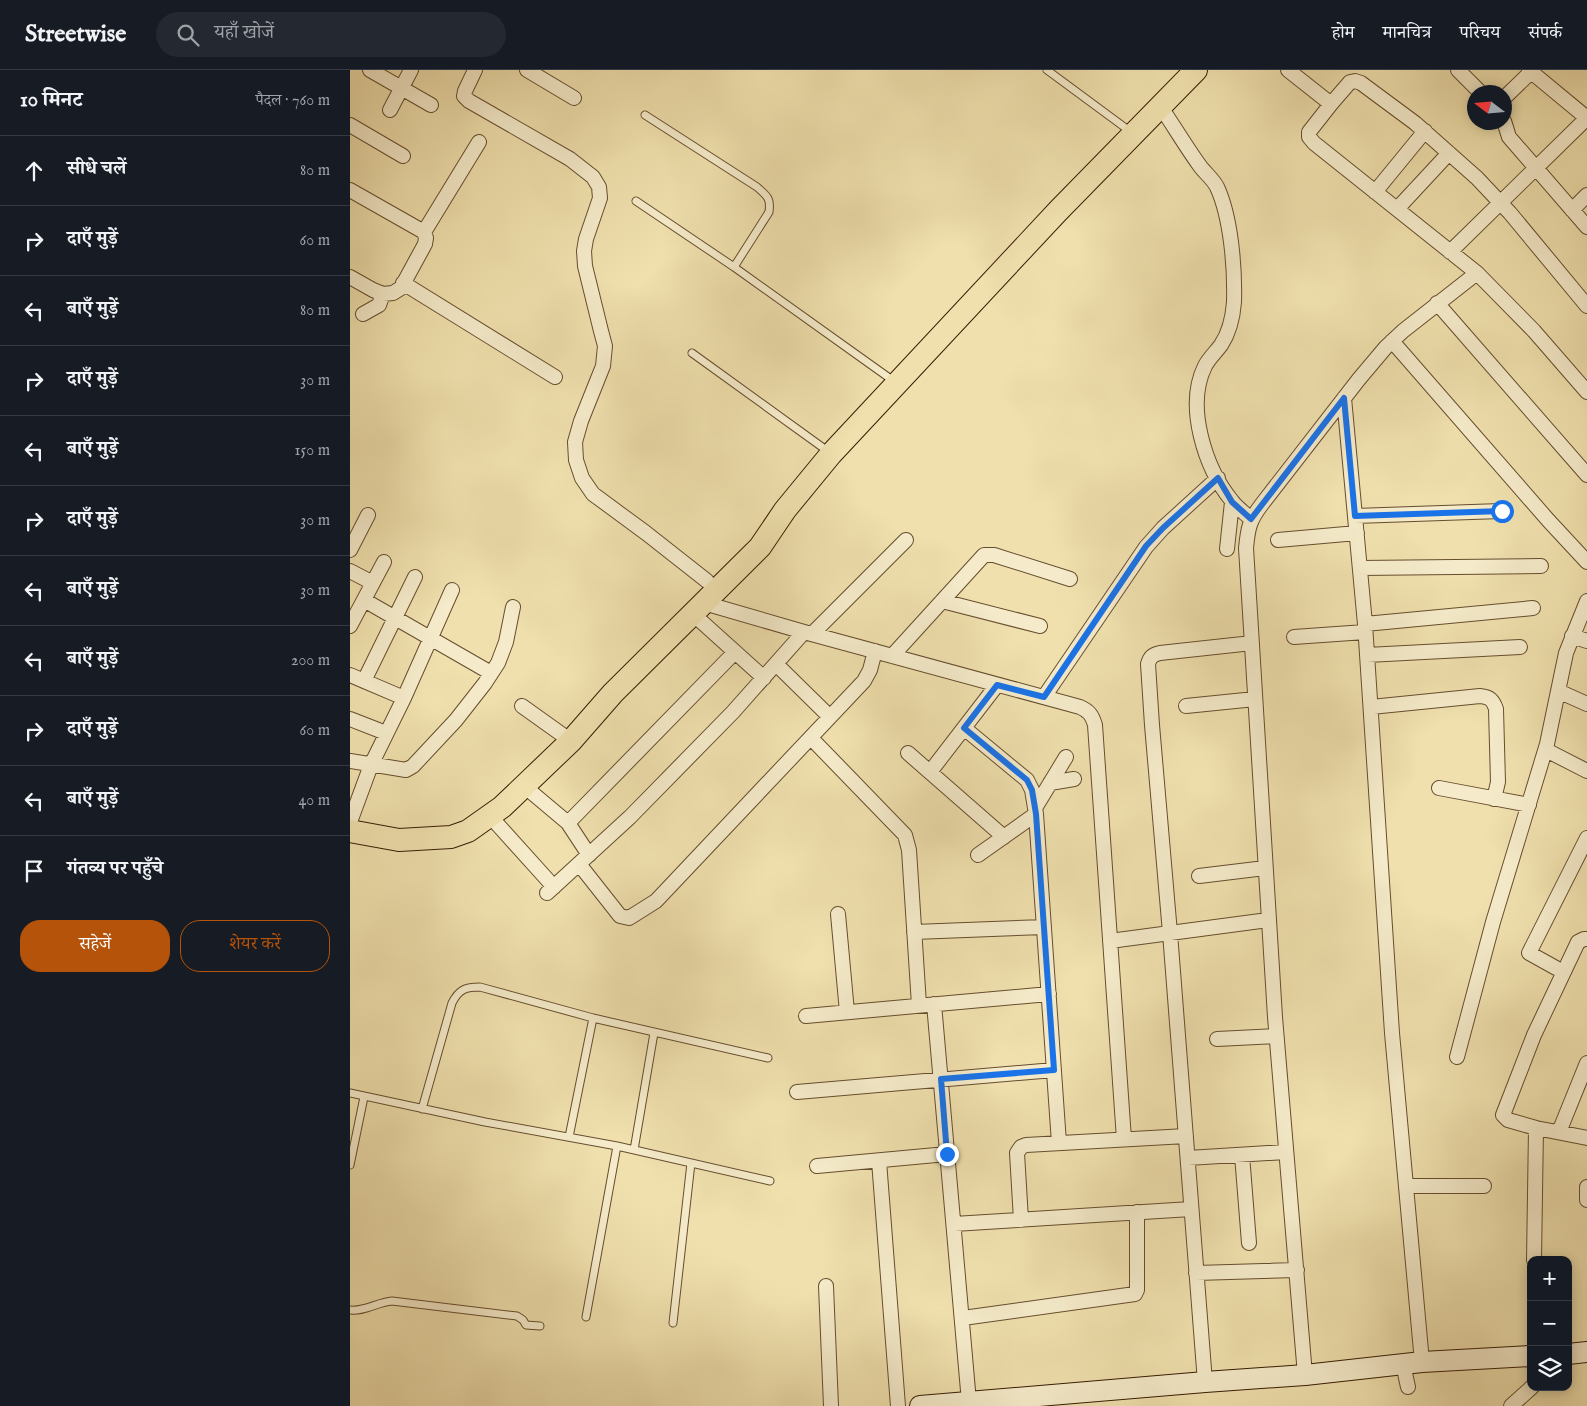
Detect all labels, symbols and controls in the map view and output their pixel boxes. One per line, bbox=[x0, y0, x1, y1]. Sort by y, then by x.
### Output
search box bbox=[156, 12, 506, 57]
text: Streetwise bbox=[25, 19, 126, 50]
icon: search bbox=[174, 21, 202, 49]
text: यहाँ खोजें bbox=[214, 21, 274, 45]
text: होम bbox=[1332, 22, 1355, 45]
text: मानचित्र bbox=[1383, 22, 1431, 45]
text: परिचय bbox=[1459, 22, 1500, 45]
text: संपर्क bbox=[1528, 22, 1562, 45]
north arrow bbox=[1467, 85, 1512, 130]
text: 10 मिनट bbox=[20, 87, 82, 114]
text: पैदल · 760 m bbox=[255, 91, 330, 111]
icon: ahead bbox=[20, 157, 48, 185]
text: सीधे चलें bbox=[67, 157, 126, 181]
text: 80 m bbox=[300, 161, 330, 181]
icon: right bbox=[20, 227, 48, 255]
text: दाएँ मुड़ें bbox=[67, 227, 118, 251]
text: 60 m bbox=[300, 231, 330, 251]
icon: left bbox=[20, 297, 48, 325]
text: बाएँ मुड़ें bbox=[67, 297, 118, 321]
text: 80 m bbox=[300, 301, 330, 321]
icon: right bbox=[20, 367, 48, 395]
text: दाएँ मुड़ें bbox=[67, 367, 118, 391]
text: 30 m bbox=[300, 371, 330, 391]
icon: left bbox=[20, 437, 48, 465]
text: बाएँ मुड़ें bbox=[67, 437, 118, 461]
text: 150 m bbox=[295, 441, 330, 461]
route start bbox=[1491, 500, 1514, 523]
icon: right bbox=[20, 507, 48, 535]
text: दाएँ मुड़ें bbox=[67, 507, 118, 531]
text: 30 m bbox=[300, 511, 330, 531]
icon: left bbox=[20, 577, 48, 605]
text: बाएँ मुड़ें bbox=[67, 577, 118, 601]
text: 30 m bbox=[300, 581, 330, 601]
icon: left bbox=[20, 647, 48, 675]
text: बाएँ मुड़ें bbox=[67, 647, 118, 671]
text: 200 m bbox=[291, 651, 330, 671]
icon: right bbox=[20, 717, 48, 745]
text: दाएँ मुड़ें bbox=[67, 717, 118, 741]
text: 60 m bbox=[300, 721, 330, 741]
icon: left bbox=[20, 787, 48, 815]
text: बाएँ मुड़ें bbox=[67, 787, 118, 811]
text: 40 m bbox=[298, 791, 330, 811]
icon: arrive bbox=[20, 857, 48, 885]
text: गंतव्य पर पहुँचे bbox=[67, 857, 163, 881]
button: सहेजें bbox=[20, 920, 170, 972]
button: शेयर करें bbox=[180, 920, 330, 972]
route end bbox=[936, 1143, 959, 1166]
map controls bbox=[1527, 1256, 1572, 1391]
button: + bbox=[1527, 1256, 1572, 1301]
button: − bbox=[1527, 1301, 1572, 1346]
button: layers bbox=[1527, 1346, 1572, 1391]

